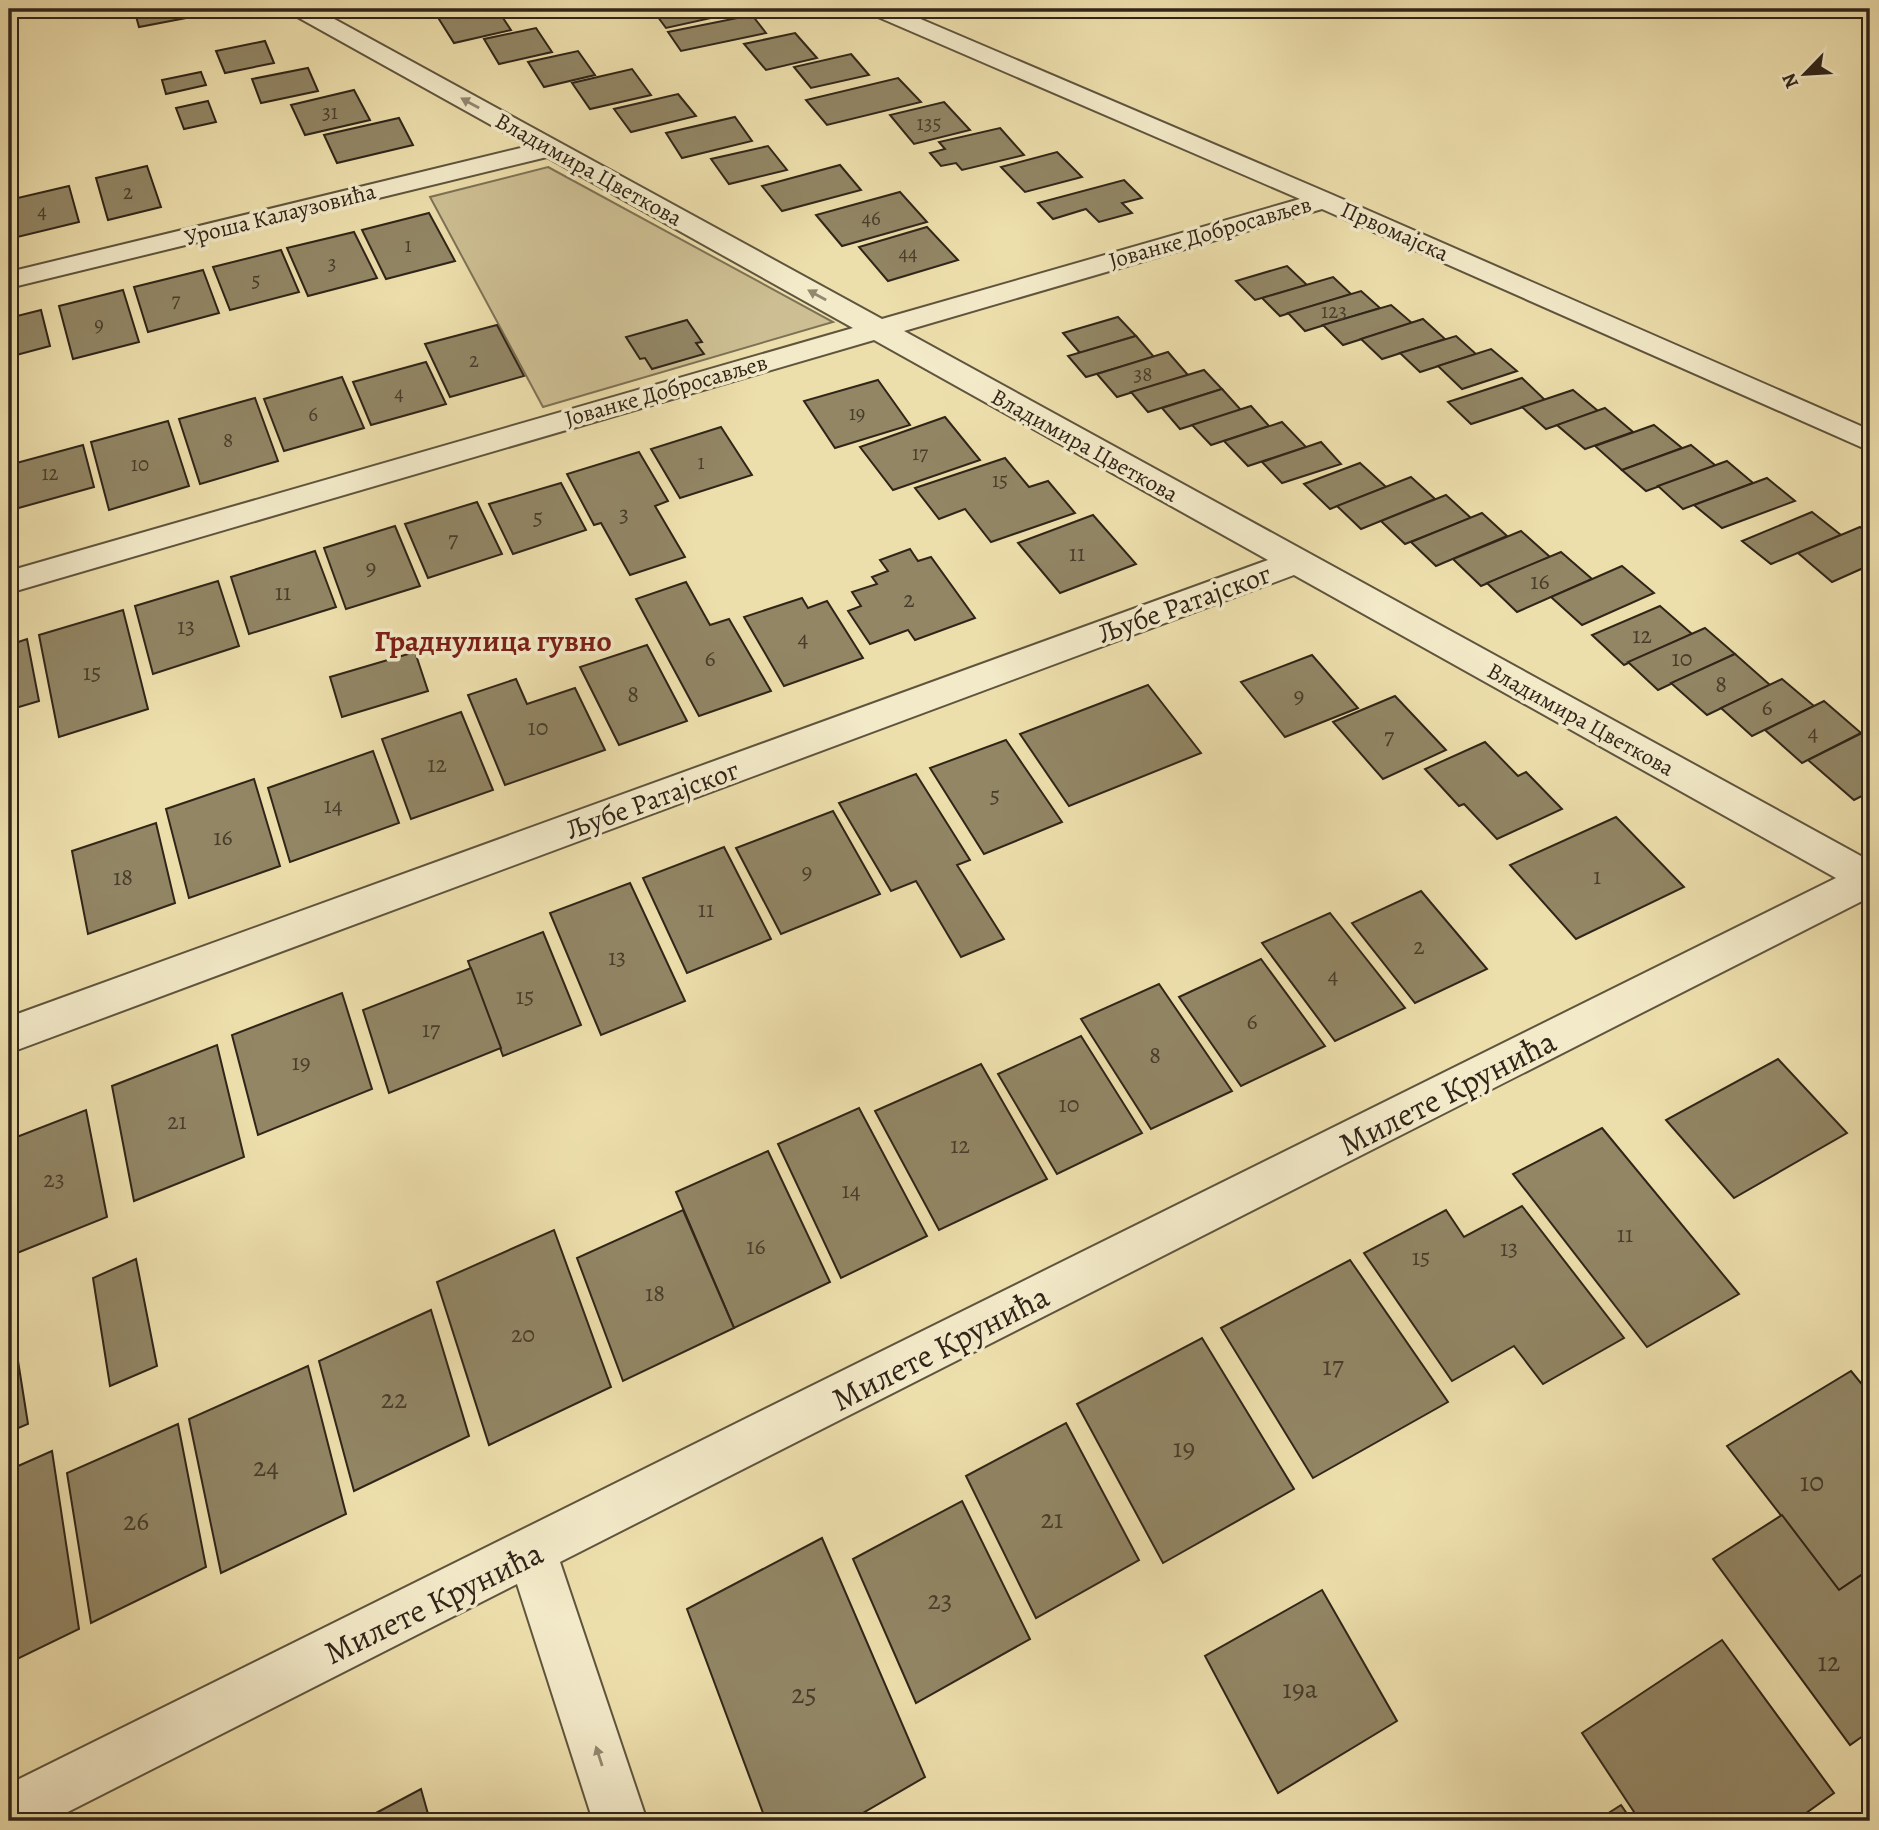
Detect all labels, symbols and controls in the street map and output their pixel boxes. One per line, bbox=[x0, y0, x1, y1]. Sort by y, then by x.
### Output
north arrow bbox=[1770, 38, 1840, 108]
text: N bbox=[1776, 69, 1805, 93]
one-way arrow bbox=[461, 97, 480, 109]
house number: 31 bbox=[322, 98, 338, 126]
street label: Владимира Цветкова bbox=[490, 105, 688, 234]
house number: 135 bbox=[917, 109, 941, 137]
street label: Уроша Калаузовића bbox=[181, 176, 379, 253]
house number: 2 bbox=[123, 178, 133, 206]
street label: Јованке Добросављев bbox=[1105, 189, 1315, 276]
street label: Првомајска bbox=[1336, 194, 1454, 269]
house number: 4 bbox=[37, 197, 47, 225]
house number: 46 bbox=[861, 204, 881, 232]
house number: 1 bbox=[404, 231, 412, 259]
house number: 44 bbox=[898, 239, 918, 267]
house number: 3 bbox=[328, 249, 336, 277]
house number: 5 bbox=[251, 266, 261, 294]
house number: 7 bbox=[172, 286, 181, 314]
one-way arrow bbox=[807, 289, 826, 301]
house number: 123 bbox=[1321, 297, 1347, 325]
house number: 9 bbox=[94, 310, 104, 338]
house number: 2 bbox=[469, 346, 479, 374]
street label: Јованке Добросављев bbox=[561, 347, 771, 434]
house number: 38 bbox=[1134, 360, 1152, 388]
house number: 4 bbox=[394, 379, 404, 407]
street label: Владимира Цветкова bbox=[986, 381, 1184, 510]
house number: 19 bbox=[849, 399, 865, 427]
house number: 6 bbox=[308, 400, 318, 428]
house number: 8 bbox=[223, 426, 233, 454]
house number: 17 bbox=[912, 439, 928, 467]
house number: 1 bbox=[697, 448, 705, 476]
house number: 10 bbox=[131, 450, 149, 478]
house number: 12 bbox=[41, 459, 59, 487]
house number: 15 bbox=[992, 466, 1008, 494]
house number: 3 bbox=[619, 498, 629, 530]
house number: 5 bbox=[533, 501, 543, 533]
house number: 7 bbox=[448, 523, 459, 555]
house number: 11 bbox=[1069, 537, 1085, 569]
house number: 9 bbox=[366, 551, 376, 583]
street label: Љубе Ратајског bbox=[1093, 555, 1276, 653]
house number: 16 bbox=[1530, 565, 1550, 597]
house number: 11 bbox=[275, 576, 291, 608]
house number: 2 bbox=[903, 583, 915, 615]
house number: 13 bbox=[177, 610, 195, 642]
house number: 12 bbox=[1632, 619, 1652, 651]
district label: Граднулица гувно bbox=[374, 621, 612, 661]
house number: 4 bbox=[798, 622, 809, 654]
house number: 6 bbox=[704, 642, 716, 674]
house number: 10 bbox=[1672, 642, 1693, 674]
street label: Владимира Цветкова bbox=[1482, 655, 1680, 784]
house number: 15 bbox=[83, 656, 101, 688]
house number: 8 bbox=[1715, 668, 1727, 700]
house number: 8 bbox=[627, 678, 639, 710]
house number: 9 bbox=[1294, 679, 1304, 711]
house number: 6 bbox=[1761, 691, 1773, 723]
house number: 10 bbox=[528, 711, 549, 743]
house number: 4 bbox=[1808, 716, 1819, 748]
house number: 7 bbox=[1384, 720, 1395, 752]
house number: 12 bbox=[427, 748, 447, 780]
street label: Љубе Ратајског bbox=[561, 751, 744, 849]
house number: 5 bbox=[990, 779, 1000, 811]
house number: 14 bbox=[323, 789, 343, 821]
house number: 16 bbox=[213, 821, 233, 853]
house number: 9 bbox=[802, 855, 812, 887]
house number: 1 bbox=[1593, 860, 1601, 892]
house number: 18 bbox=[113, 861, 133, 893]
house number: 11 bbox=[698, 893, 714, 925]
house number: 2 bbox=[1413, 930, 1425, 962]
house number: 13 bbox=[608, 941, 626, 973]
house number: 4 bbox=[1328, 959, 1339, 991]
house number: 15 bbox=[516, 980, 534, 1012]
house number: 6 bbox=[1246, 1005, 1258, 1037]
house number: 17 bbox=[422, 1013, 441, 1045]
street label: Милете Крунића bbox=[1331, 1018, 1564, 1167]
house number: 8 bbox=[1149, 1039, 1161, 1071]
house number: 19 bbox=[291, 1046, 311, 1078]
house number: 10 bbox=[1059, 1088, 1080, 1120]
house number: 21 bbox=[167, 1105, 187, 1137]
house number: 12 bbox=[950, 1129, 970, 1161]
house number: 23 bbox=[43, 1163, 65, 1195]
house number: 14 bbox=[841, 1174, 861, 1206]
house number: 11 bbox=[1617, 1218, 1633, 1250]
house number: 16 bbox=[746, 1230, 766, 1262]
house number: 13 bbox=[1500, 1232, 1518, 1264]
house number: 15 bbox=[1412, 1241, 1430, 1273]
street label: Милете Крунића bbox=[824, 1273, 1057, 1422]
house number: 18 bbox=[645, 1277, 665, 1309]
house number: 20 bbox=[511, 1318, 535, 1350]
house number: 17 bbox=[1322, 1347, 1344, 1385]
house number: 22 bbox=[381, 1380, 407, 1418]
house number: 19 bbox=[1173, 1429, 1195, 1467]
house number: 24 bbox=[253, 1448, 279, 1486]
house number: 10 bbox=[1800, 1463, 1824, 1501]
house number: 21 bbox=[1041, 1500, 1063, 1538]
house number: 26 bbox=[123, 1502, 149, 1540]
street label: Милете Крунића bbox=[316, 1530, 551, 1675]
house number: 23 bbox=[928, 1581, 952, 1619]
house number: 12 bbox=[1818, 1643, 1840, 1681]
house number: 19a bbox=[1282, 1670, 1318, 1708]
house number: 25 bbox=[791, 1675, 817, 1713]
one-way arrow bbox=[593, 1746, 604, 1767]

